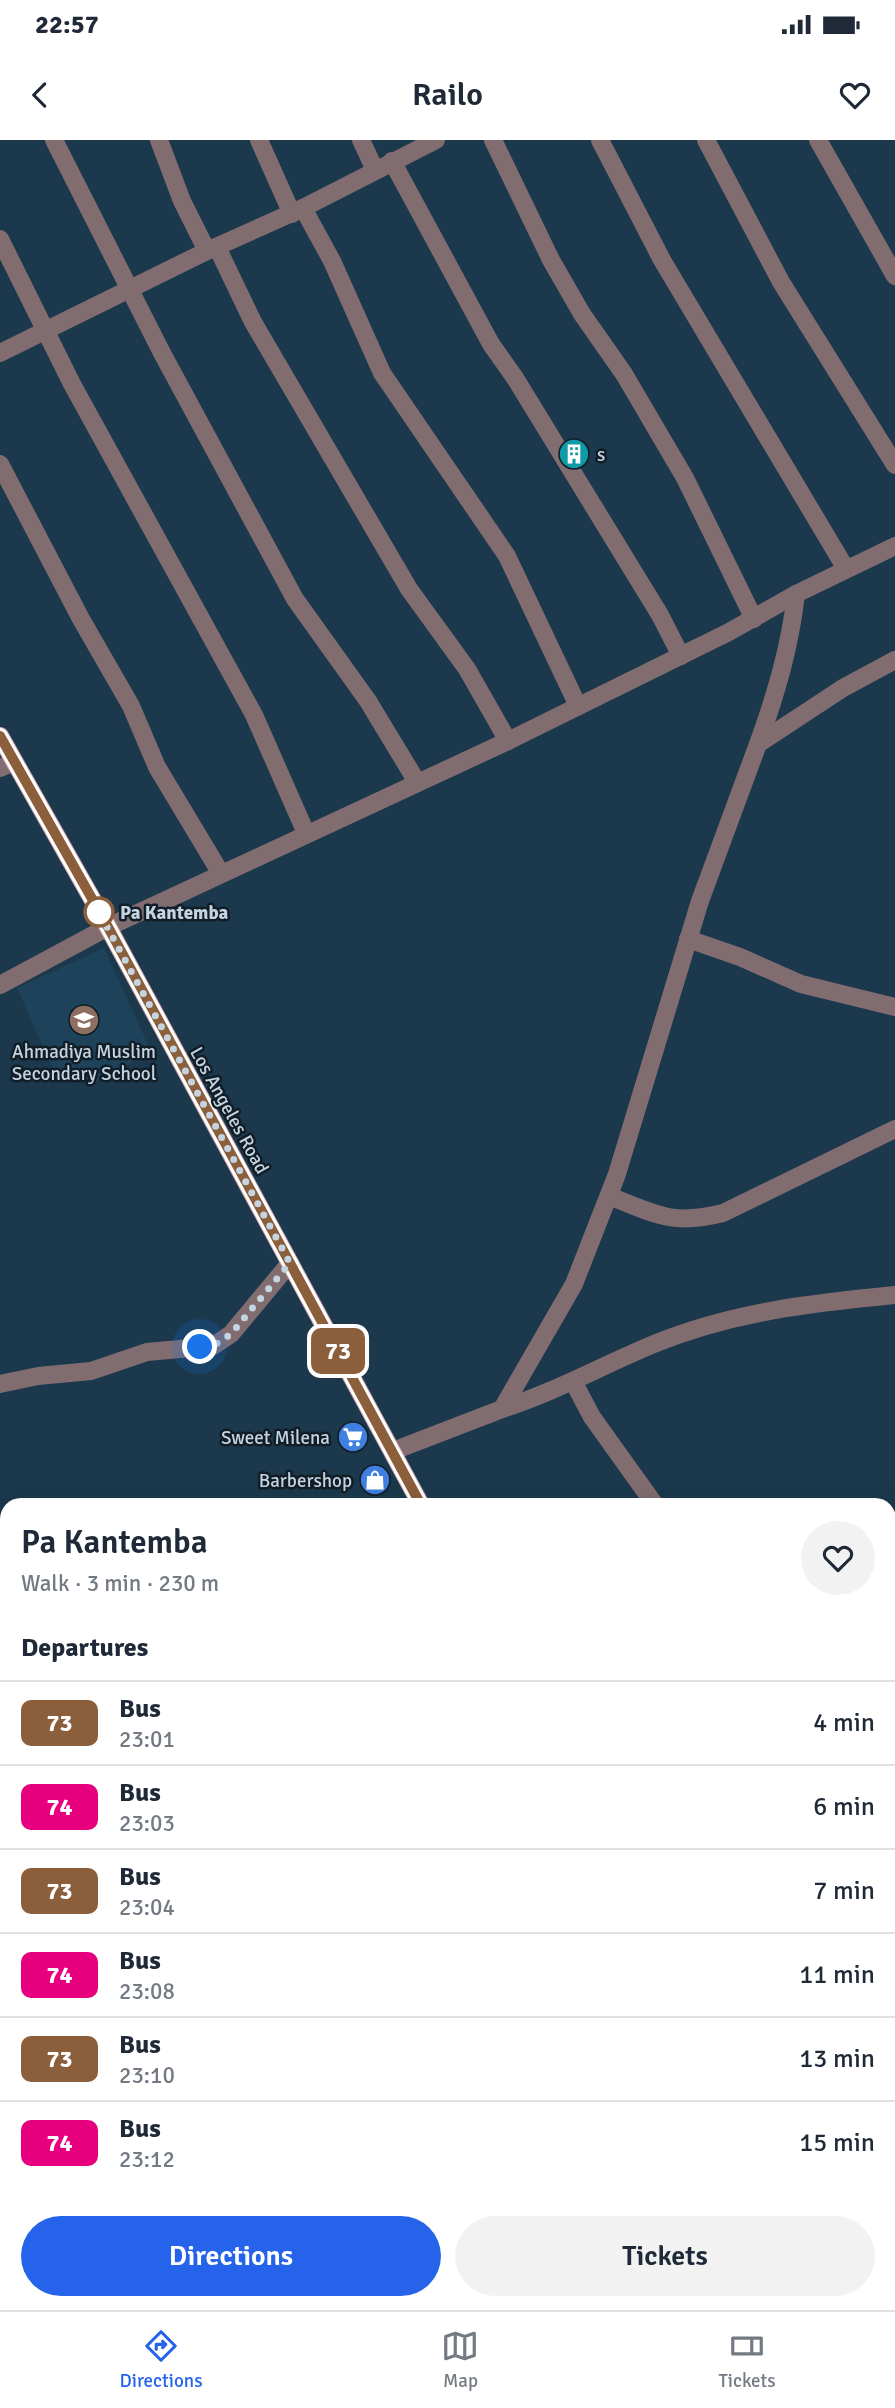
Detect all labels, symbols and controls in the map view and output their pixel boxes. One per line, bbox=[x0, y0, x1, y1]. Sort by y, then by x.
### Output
text: 22:57 bbox=[35, 9, 99, 41]
text: Railo bbox=[412, 75, 483, 114]
icon: back bbox=[21, 76, 59, 114]
icon: heart bbox=[836, 76, 874, 114]
building icon: s bbox=[557, 437, 591, 471]
place label: s bbox=[597, 443, 605, 467]
marker: Pa Kantemba bbox=[84, 897, 114, 927]
place label: Pa Kantemba bbox=[120, 901, 229, 925]
school or university icon: Ahmadiya Muslim Secondary School bbox=[67, 1003, 101, 1037]
place label: Ahmadiya Muslim Secondary School bbox=[12, 1040, 156, 1086]
street label: Los Angeles Road bbox=[184, 1043, 274, 1178]
line badge: 73 bbox=[306, 1328, 370, 1374]
your location bbox=[182, 1329, 217, 1364]
text: 73 bbox=[325, 1336, 351, 1366]
supermarket icon: Sweet Milena bbox=[336, 1420, 370, 1454]
place label: Sweet Milena bbox=[221, 1426, 330, 1450]
shop icon: Barbershop bbox=[358, 1463, 392, 1497]
place label: Barbershop bbox=[259, 1469, 352, 1493]
button: heart bbox=[801, 1521, 875, 1595]
text: Pa Kantemba bbox=[21, 1522, 207, 1563]
text: Walk · 3 min · 230 m bbox=[21, 1569, 219, 1598]
text: Departures bbox=[21, 1632, 148, 1664]
text: Bus bbox=[119, 1693, 161, 1725]
text: 4 min bbox=[813, 1707, 875, 1739]
text: 73 bbox=[47, 1708, 72, 1738]
text: 23:01 bbox=[119, 1725, 175, 1754]
text: Bus bbox=[119, 1777, 161, 1809]
text: 6 min bbox=[813, 1791, 875, 1823]
text: 74 bbox=[47, 1792, 72, 1822]
text: 23:03 bbox=[119, 1809, 175, 1838]
text: Bus bbox=[119, 1861, 161, 1893]
text: 7 min bbox=[813, 1875, 875, 1907]
text: 73 bbox=[47, 1876, 72, 1906]
text: 23:04 bbox=[119, 1893, 175, 1922]
text: Bus bbox=[119, 1945, 161, 1977]
text: 11 min bbox=[799, 1959, 875, 1991]
text: 74 bbox=[47, 1960, 72, 1990]
text: 23:08 bbox=[119, 1977, 175, 2006]
text: Bus bbox=[119, 2029, 161, 2061]
text: 13 min bbox=[799, 2043, 875, 2075]
text: 73 bbox=[47, 2044, 72, 2074]
text: 23:10 bbox=[119, 2061, 175, 2090]
text: Bus bbox=[119, 2113, 161, 2145]
text: 15 min bbox=[799, 2127, 875, 2159]
text: 74 bbox=[47, 2128, 72, 2158]
text: 23:12 bbox=[119, 2145, 175, 2174]
button: Directions bbox=[21, 2216, 441, 2296]
button: Tickets bbox=[455, 2216, 875, 2296]
tab: Directions bbox=[119, 2327, 203, 2393]
tab: Map bbox=[441, 2327, 479, 2393]
tab: Tickets bbox=[718, 2327, 776, 2393]

